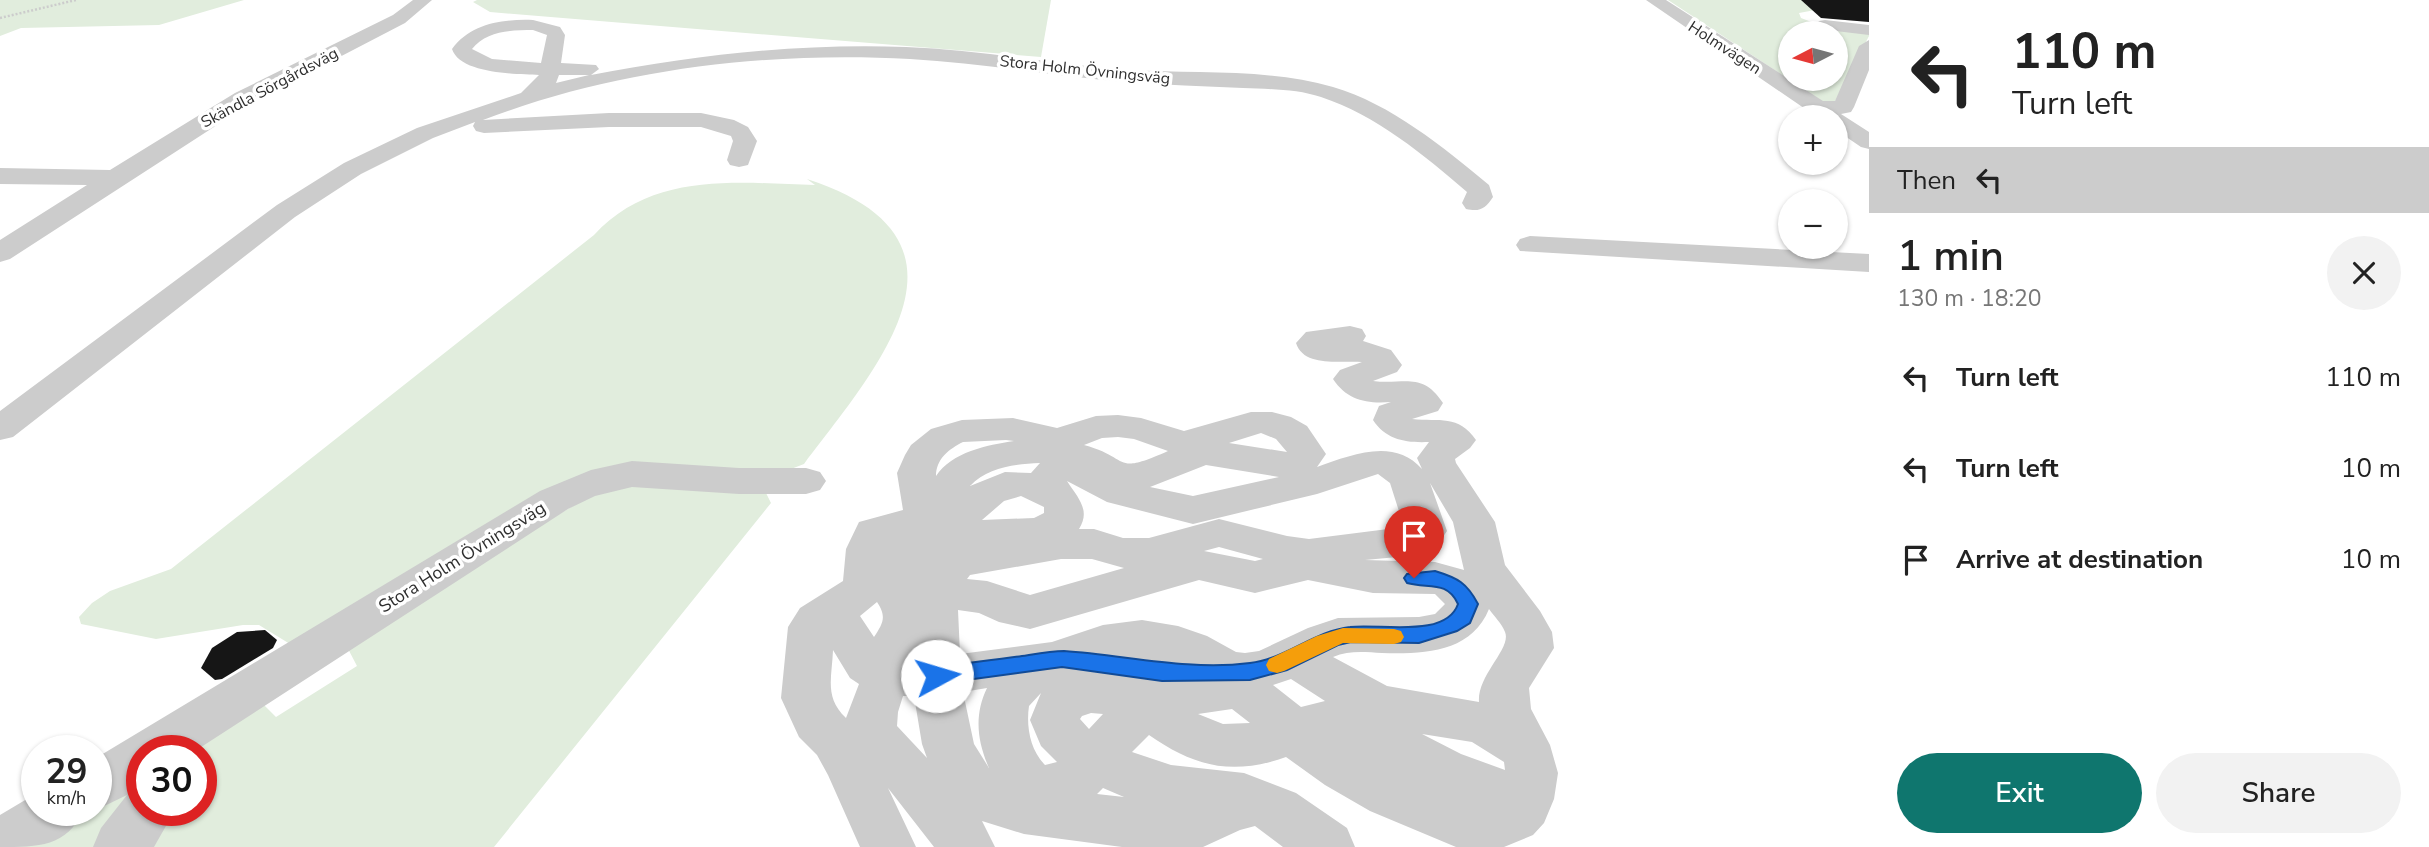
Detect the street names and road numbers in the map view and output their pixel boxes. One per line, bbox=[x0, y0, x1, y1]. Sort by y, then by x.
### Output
street label: Holmvägen bbox=[1684, 16, 1765, 80]
street label: Skändla Sörgårdsväg bbox=[197, 42, 342, 133]
street label: Stora Holm Övningsväg bbox=[999, 50, 1171, 90]
street label: Stora Holm Övningsväg bbox=[374, 496, 550, 618]

